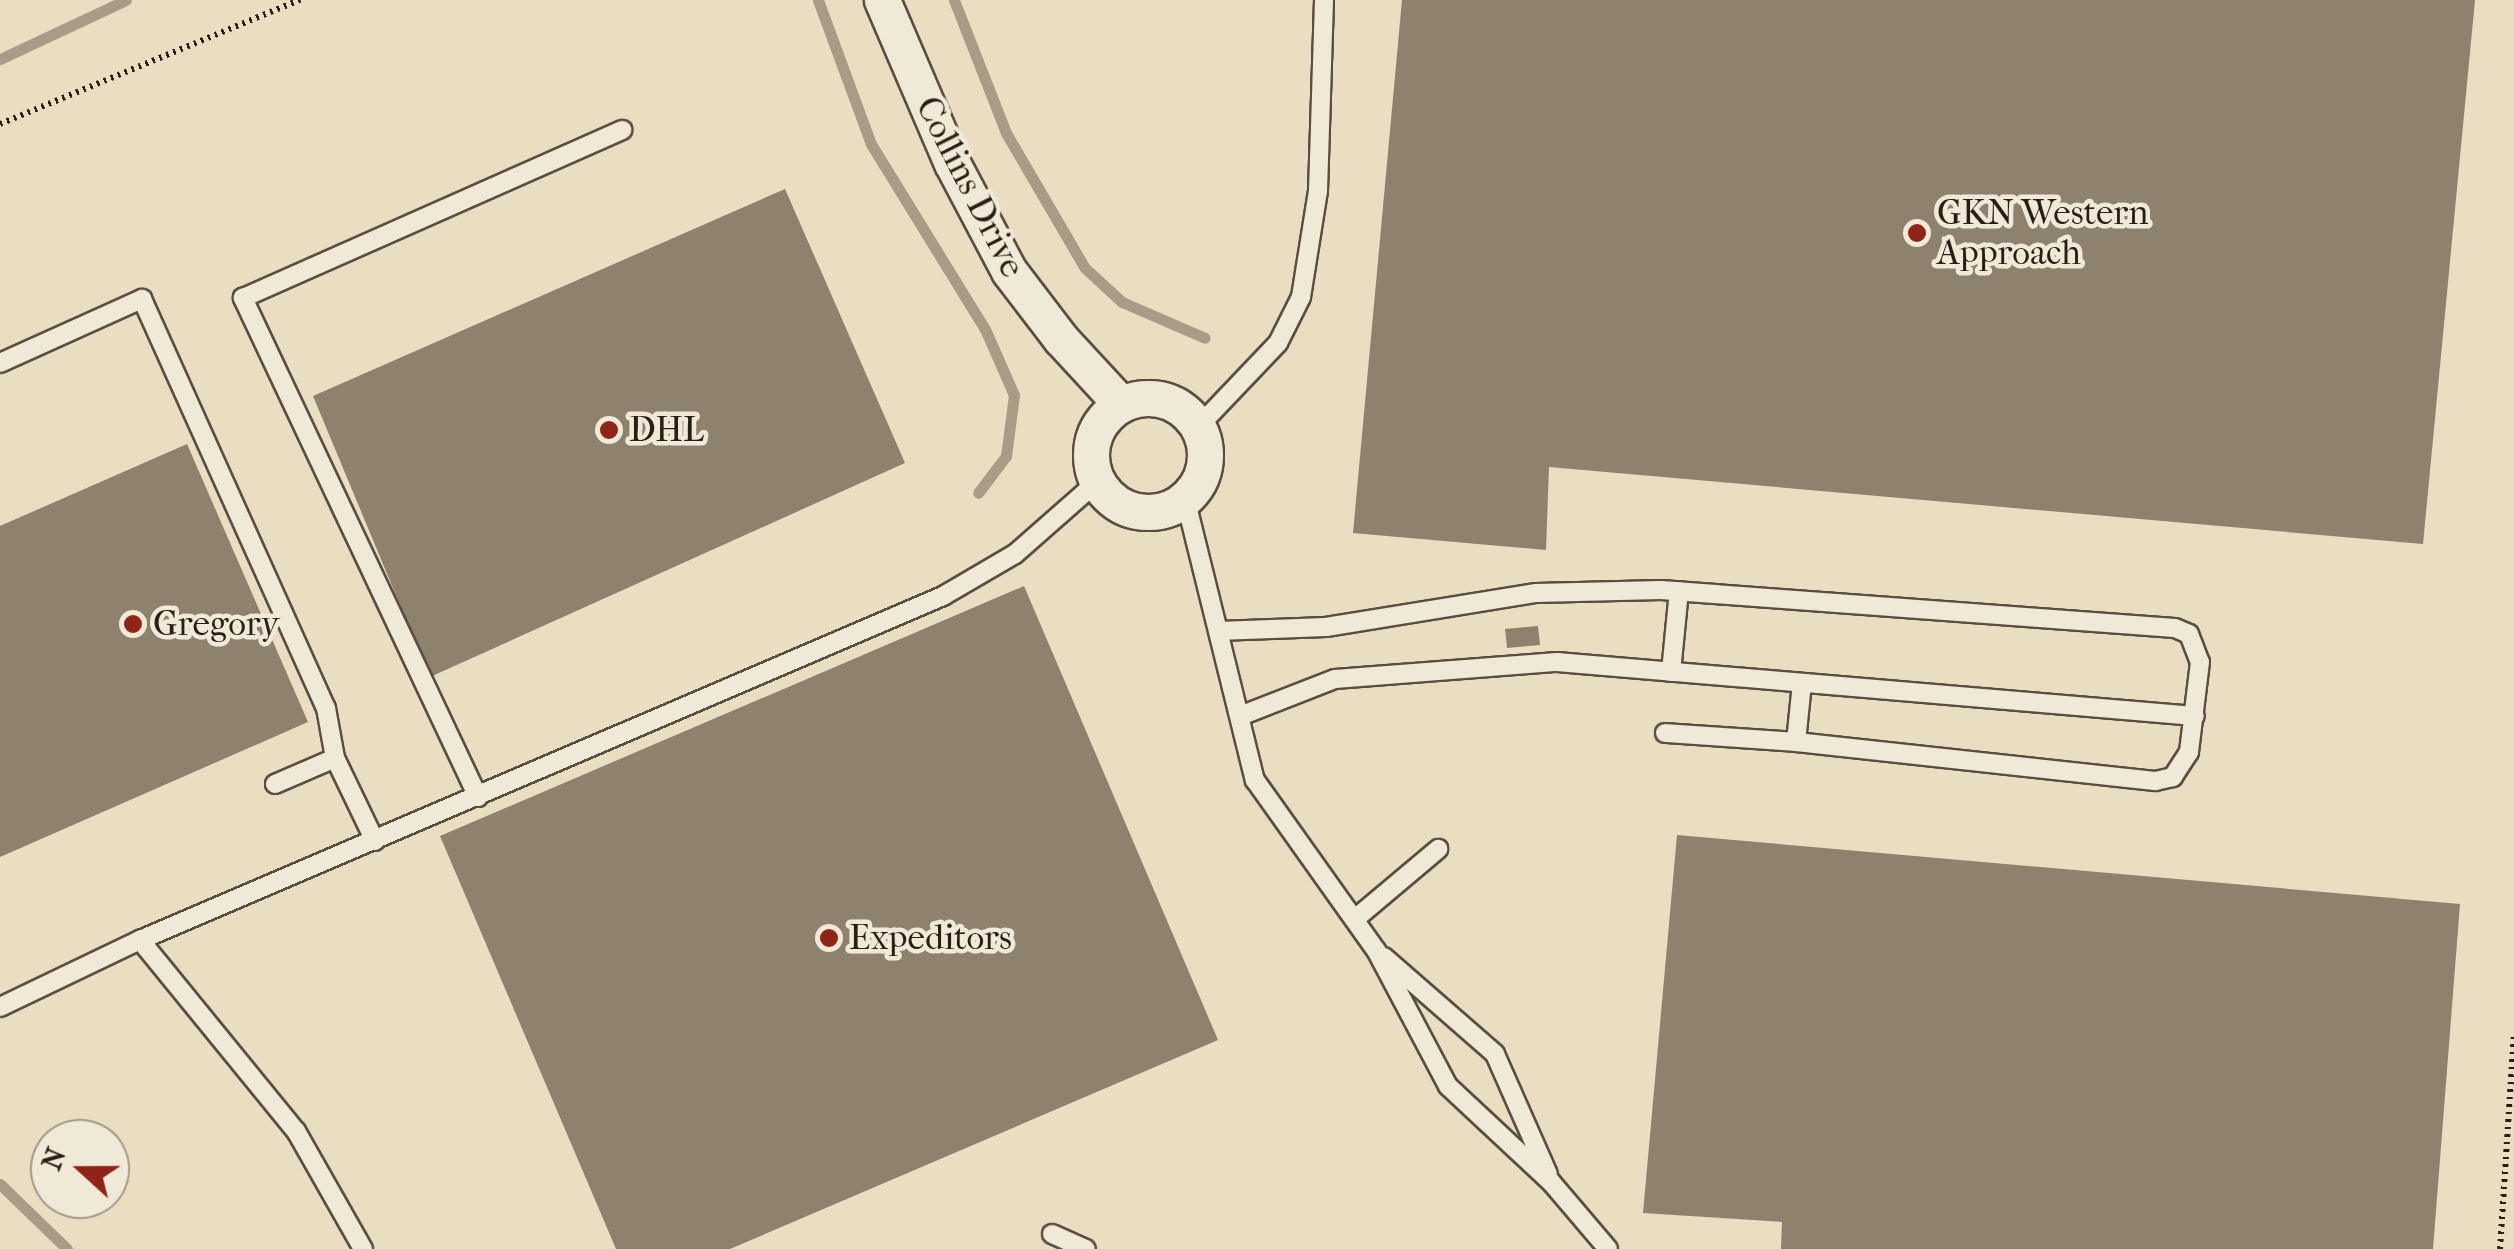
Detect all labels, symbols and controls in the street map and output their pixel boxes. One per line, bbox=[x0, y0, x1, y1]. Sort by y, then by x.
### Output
street label: Collins Drive bbox=[907, 90, 1033, 284]
place label: GKN Western Approach bbox=[1937, 192, 2149, 274]
marker: GKN Western Approach bbox=[1906, 222, 1928, 244]
place label: DHL bbox=[629, 409, 704, 451]
marker: DHL bbox=[598, 419, 620, 441]
place label: Gregory bbox=[153, 603, 279, 645]
marker: Gregory bbox=[122, 613, 144, 635]
place label: Expeditors bbox=[849, 917, 1012, 959]
marker: Expeditors bbox=[818, 927, 840, 949]
north arrow bbox=[30, 1119, 130, 1219]
text: N bbox=[34, 1143, 73, 1175]

